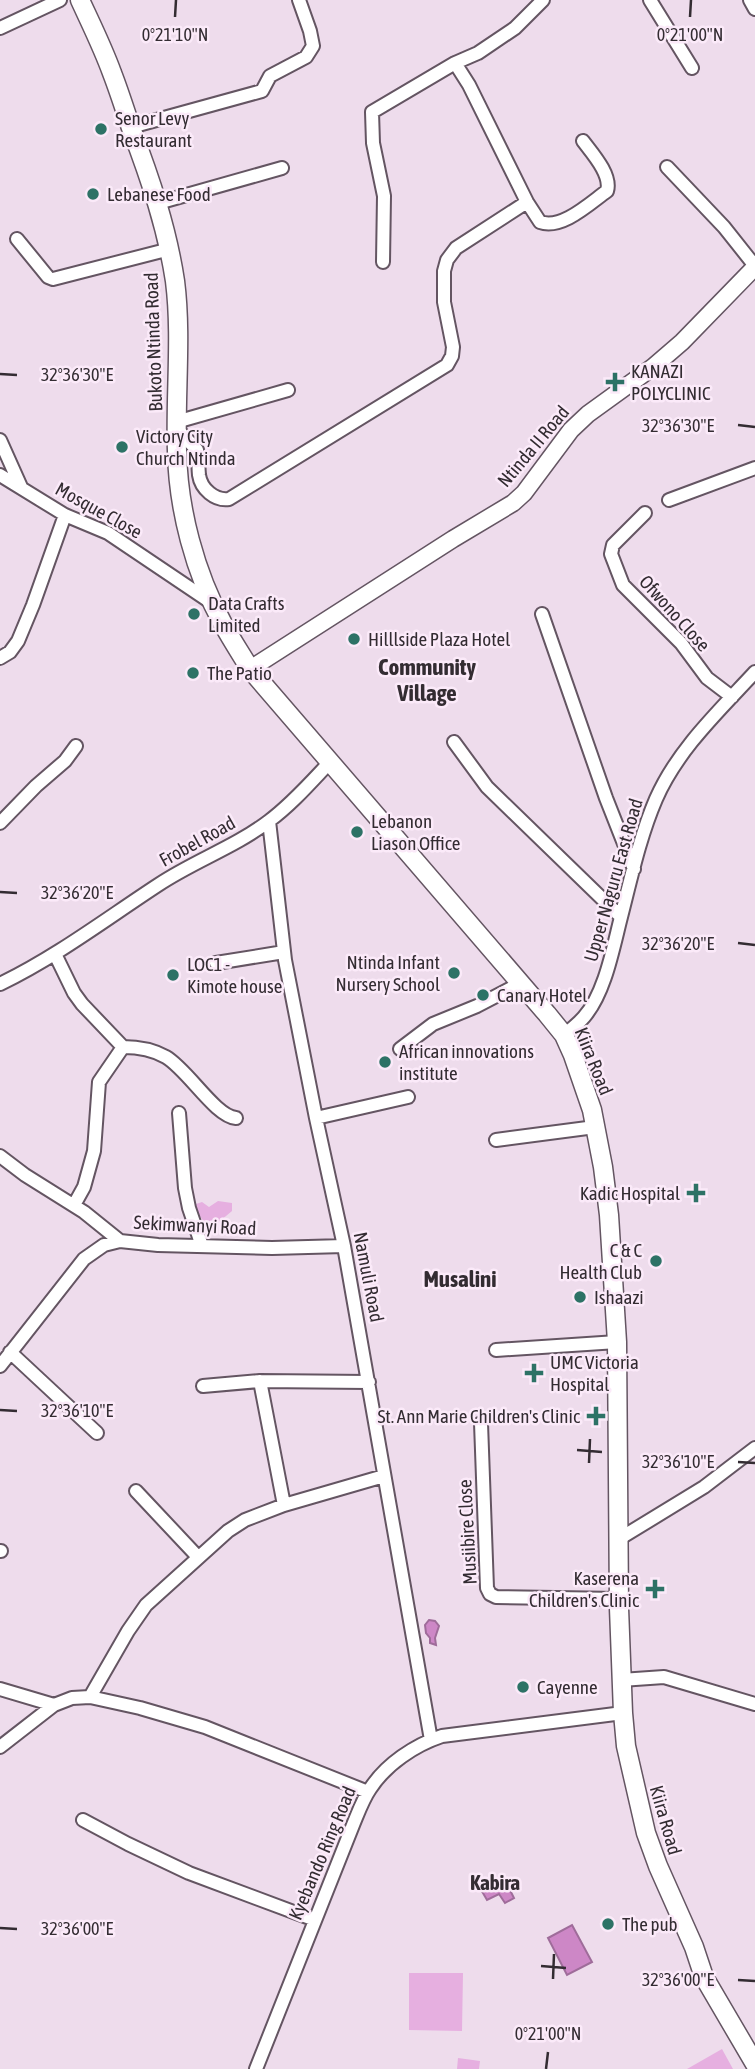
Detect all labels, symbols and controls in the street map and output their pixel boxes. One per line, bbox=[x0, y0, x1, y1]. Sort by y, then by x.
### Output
text: 0°21'10"N bbox=[142, 24, 208, 45]
text: 0°21'00"N bbox=[657, 24, 723, 45]
place label: Senor Levy Restaurant bbox=[115, 107, 192, 151]
marker: Senor Levy Restaurant bbox=[93, 121, 109, 137]
place label: Lebanese Food bbox=[107, 183, 211, 205]
marker: Lebanese Food bbox=[85, 186, 101, 202]
street label: Bukoto Ntinda Road bbox=[140, 272, 166, 412]
place label: KANAZI POLYCLINIC bbox=[631, 360, 711, 404]
text: 32°36'30"E bbox=[41, 364, 113, 385]
marker: KANAZI POLYCLINIC bbox=[605, 372, 625, 392]
street label: Ntinda II Road bbox=[493, 401, 573, 491]
text: 32°36'30"E bbox=[642, 415, 714, 436]
place label: Victory City Church Ntinda bbox=[136, 425, 236, 469]
marker: Victory City Church Ntinda bbox=[114, 439, 130, 455]
street label: Mosque Close bbox=[52, 477, 146, 543]
street label: Ofwono Close bbox=[635, 570, 715, 656]
place label: Data Crafts Limited bbox=[208, 592, 285, 636]
marker: Data Crafts Limited bbox=[186, 606, 202, 622]
place label: Hilllside Plaza Hotel bbox=[368, 628, 510, 650]
marker: Hilllside Plaza Hotel bbox=[346, 631, 362, 647]
district label: Community Village bbox=[378, 654, 476, 706]
place label: The Patio bbox=[207, 662, 272, 684]
marker: The Patio bbox=[185, 665, 201, 681]
street label: Upper Naguru East Road bbox=[579, 796, 647, 964]
place label: Lebanon Liason Office bbox=[371, 810, 460, 854]
street label: Frobel Road bbox=[155, 811, 239, 871]
marker: Lebanon Liason Office bbox=[349, 824, 365, 840]
text: 32°36'20"E bbox=[41, 882, 113, 903]
text: 32°36'20"E bbox=[642, 933, 714, 954]
place label: Ntinda Infant Nursery School bbox=[336, 951, 440, 995]
place label: LOC1 - Kimote house bbox=[187, 953, 282, 997]
marker: Ntinda Infant Nursery School bbox=[446, 965, 462, 981]
marker: LOC1 - Kimote house bbox=[165, 967, 181, 983]
place label: Canary Hotel bbox=[497, 984, 587, 1006]
marker: Canary Hotel bbox=[475, 987, 491, 1003]
street label: Kiira Road bbox=[571, 1024, 617, 1098]
place label: African innovations institute bbox=[399, 1040, 534, 1084]
marker: African innovations institute bbox=[377, 1054, 393, 1070]
place label: Kadic Hospital bbox=[580, 1182, 680, 1204]
marker: Kadic Hospital bbox=[686, 1183, 706, 1203]
street label: Sekimwanyi Road bbox=[133, 1211, 257, 1239]
street label: Namuli Road bbox=[350, 1230, 388, 1324]
place label: C & C Health Club bbox=[559, 1239, 642, 1283]
marker: C & C Health Club bbox=[648, 1253, 664, 1269]
district label: Musalini bbox=[423, 1266, 497, 1292]
place label: Ishaazi bbox=[594, 1286, 644, 1308]
marker: Ishaazi bbox=[572, 1289, 588, 1305]
place label: UMC Victoria Hospital bbox=[550, 1351, 639, 1395]
marker: UMC Victoria Hospital bbox=[524, 1363, 544, 1383]
text: 32°36'10"E bbox=[41, 1400, 113, 1421]
place label: St. Ann Marie Children's Clinic bbox=[377, 1405, 581, 1427]
marker: St. Ann Marie Children's Clinic bbox=[586, 1406, 606, 1426]
text: 32°36'10"E bbox=[642, 1451, 714, 1472]
street label: Musiibire Close bbox=[453, 1479, 481, 1585]
place label: Kaserena Children's Clinic bbox=[529, 1567, 640, 1611]
marker: Kaserena Children's Clinic bbox=[645, 1579, 665, 1599]
place label: Cayenne bbox=[537, 1676, 598, 1698]
marker: Cayenne bbox=[515, 1679, 531, 1695]
street label: Kyebando Ring Road bbox=[284, 1783, 360, 1923]
street label: Kiira Road bbox=[646, 1783, 686, 1857]
district label: Kabira bbox=[470, 1870, 520, 1894]
place label: The pub bbox=[622, 1913, 678, 1935]
marker: The pub bbox=[600, 1916, 616, 1932]
text: 32°36'00"E bbox=[41, 1918, 113, 1939]
text: 32°36'00"E bbox=[642, 1969, 714, 1990]
text: 0°21'00"N bbox=[515, 2023, 581, 2044]

